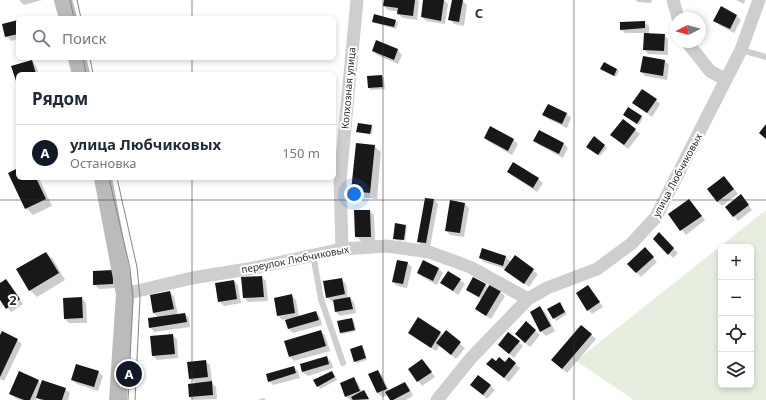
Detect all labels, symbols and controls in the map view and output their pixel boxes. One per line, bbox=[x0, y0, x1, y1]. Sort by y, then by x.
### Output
text: C bbox=[475, 4, 483, 22]
north arrow bbox=[670, 12, 706, 48]
search box bbox=[16, 16, 336, 60]
icon: search bbox=[30, 27, 52, 49]
text: Поиск bbox=[62, 28, 107, 48]
street label: Колхозная улица bbox=[337, 47, 359, 129]
text: Рядом bbox=[32, 87, 88, 110]
street label: улица Любчиковых bbox=[649, 130, 705, 219]
text: улица Любчиковых bbox=[70, 134, 221, 154]
text: A bbox=[41, 144, 50, 162]
text: 150 m bbox=[282, 144, 320, 162]
text: Остановка bbox=[70, 154, 136, 172]
your location bbox=[344, 184, 364, 204]
street label: переулок Любчиковых bbox=[240, 242, 351, 276]
map controls bbox=[718, 244, 754, 388]
button: + bbox=[718, 244, 754, 280]
button: − bbox=[718, 280, 754, 316]
text: 2 bbox=[9, 291, 17, 309]
button: locate bbox=[718, 316, 754, 352]
button: layers bbox=[718, 352, 754, 388]
pin: A bbox=[116, 359, 142, 389]

